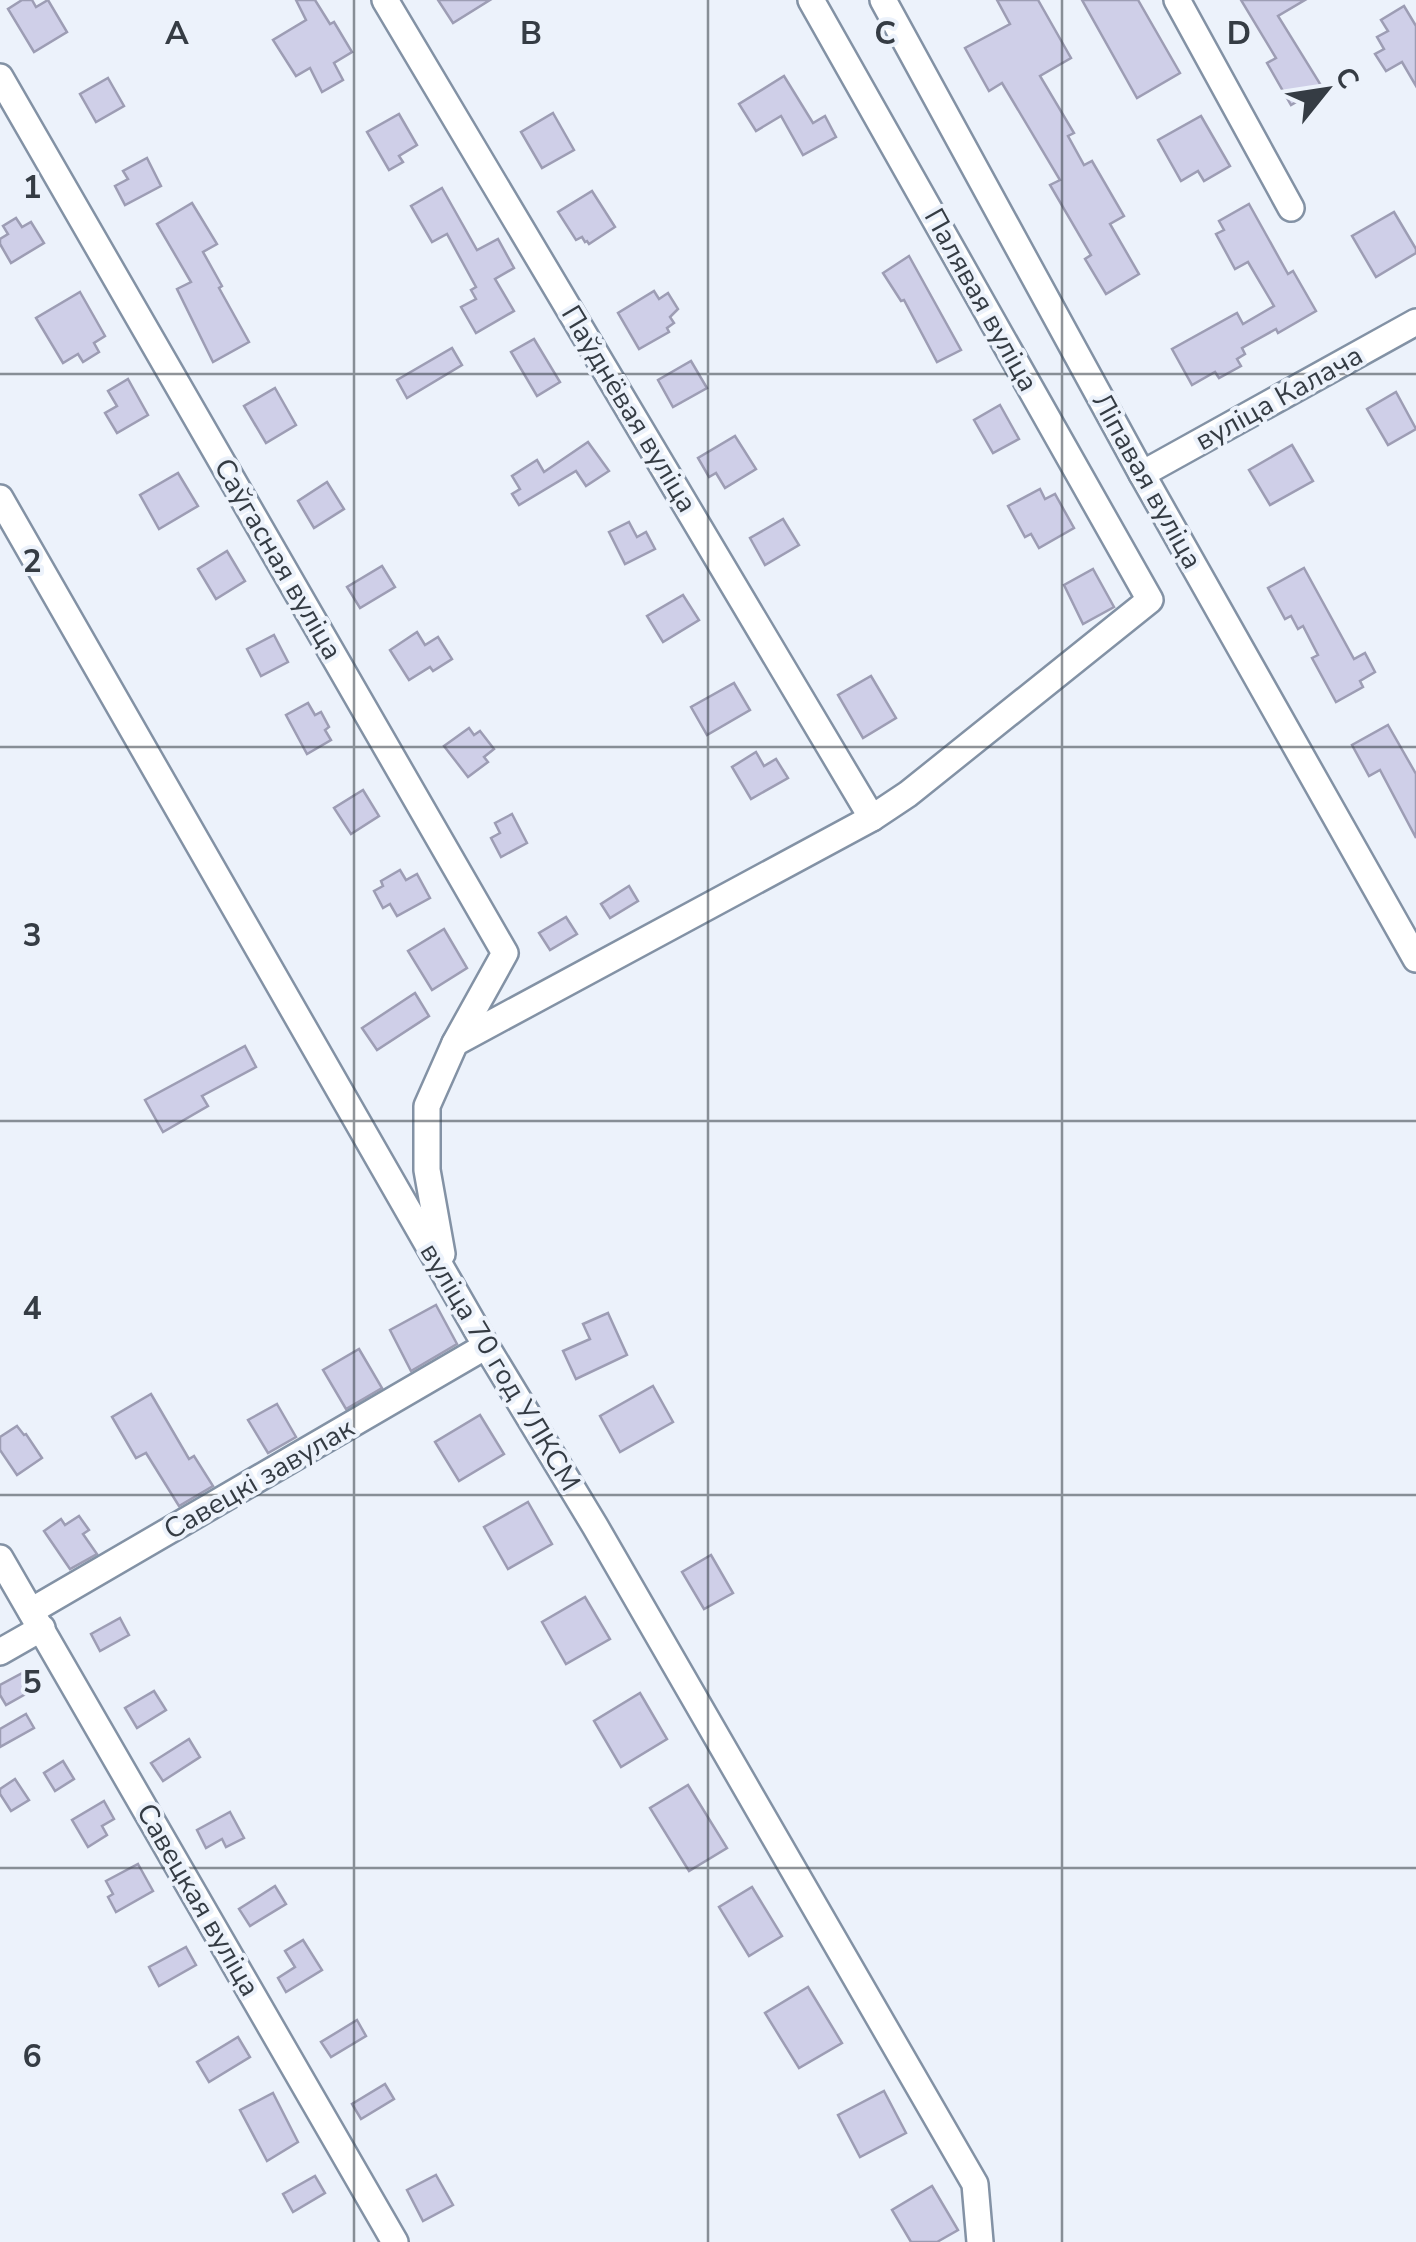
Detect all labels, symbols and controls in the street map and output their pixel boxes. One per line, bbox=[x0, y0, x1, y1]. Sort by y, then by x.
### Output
text: A bbox=[165, 12, 189, 55]
text: B bbox=[520, 12, 542, 55]
text: C bbox=[874, 12, 896, 55]
text: D bbox=[1227, 12, 1251, 55]
north arrow bbox=[1276, 40, 1376, 140]
text: С bbox=[1326, 60, 1368, 96]
text: 1 bbox=[22, 166, 42, 209]
street label: Палявая вуліца bbox=[915, 202, 1047, 398]
street label: Паўднёвая вуліца bbox=[552, 298, 706, 520]
street label: вуліца Калача bbox=[1189, 336, 1369, 460]
street label: Ліпавая вуліца bbox=[1083, 386, 1211, 576]
street label: Саўгасная вуліца bbox=[205, 451, 351, 667]
text: 2 bbox=[22, 540, 42, 583]
text: 3 bbox=[22, 914, 42, 957]
street label: вуліца 70 год УЛКСМ bbox=[411, 1236, 589, 1498]
text: 4 bbox=[22, 1287, 42, 1330]
street label: Савецкі завулак bbox=[157, 1409, 361, 1549]
text: 5 bbox=[22, 1661, 42, 1704]
street label: Савецкая вуліца bbox=[127, 1797, 269, 2003]
text: 6 bbox=[22, 2035, 42, 2078]

